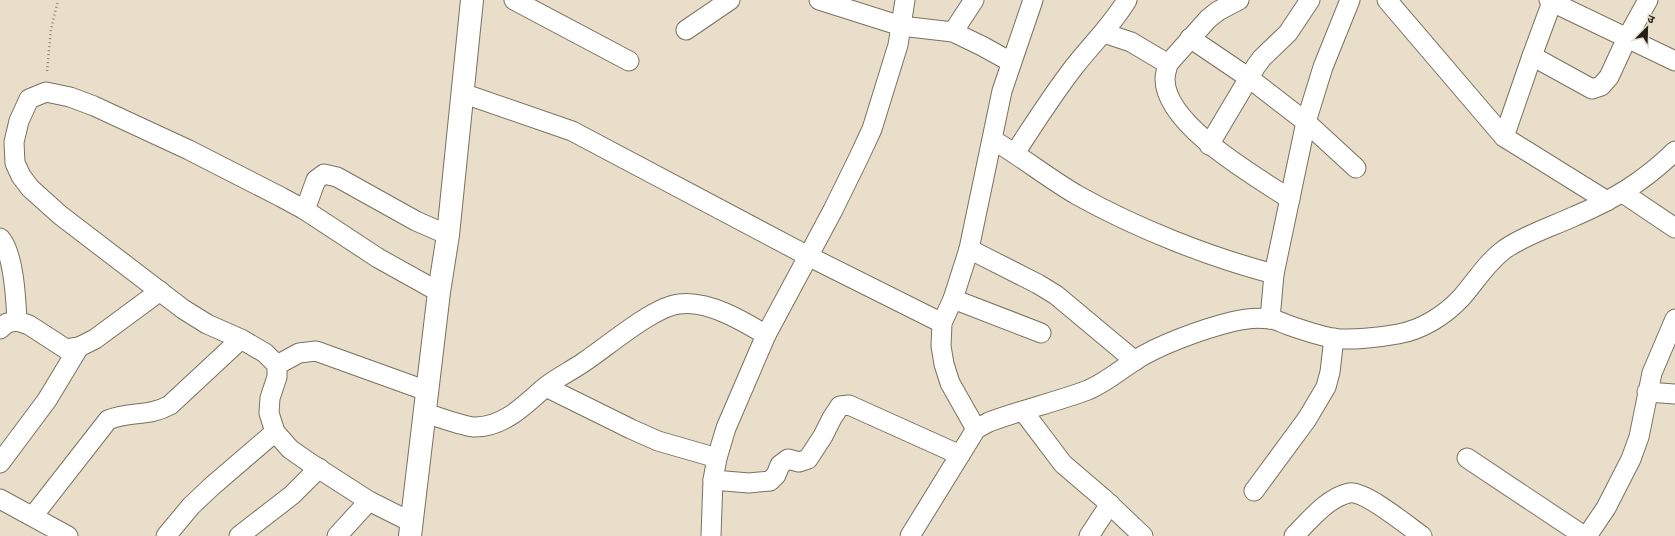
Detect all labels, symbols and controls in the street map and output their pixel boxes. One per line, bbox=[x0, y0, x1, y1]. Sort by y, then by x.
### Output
north arrow bbox=[1627, 8, 1667, 48]
text: उ bbox=[1645, 12, 1657, 28]

